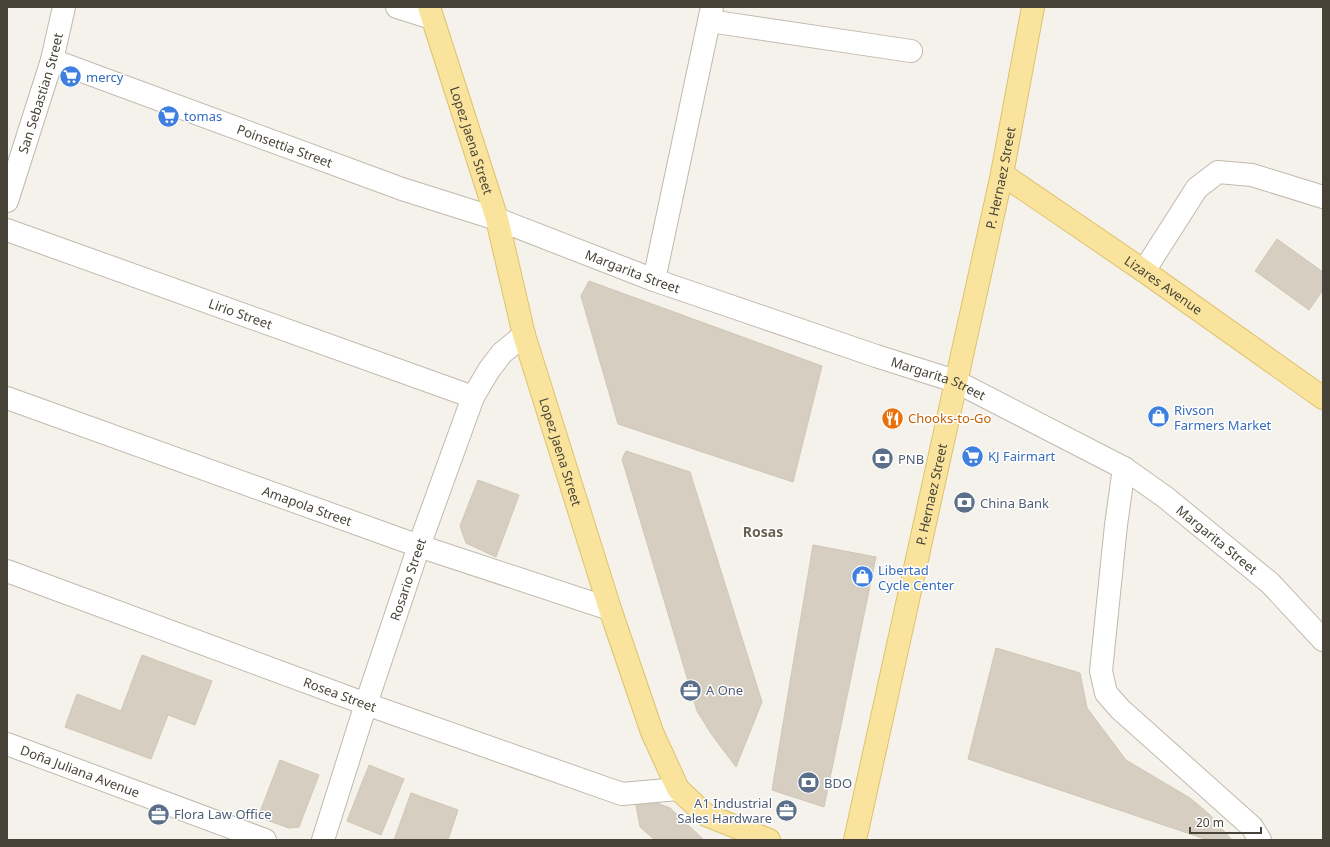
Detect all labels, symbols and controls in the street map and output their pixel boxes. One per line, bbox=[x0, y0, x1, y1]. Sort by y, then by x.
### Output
street label: San Sebastian Street bbox=[14, 31, 67, 156]
supermarket icon: mercy bbox=[57, 64, 83, 90]
place label: mercy bbox=[86, 68, 124, 86]
street label: Lopez Jaena Street bbox=[446, 84, 498, 197]
supermarket icon: tomas bbox=[155, 103, 181, 129]
place label: tomas bbox=[184, 107, 222, 125]
street label: Poinsettia Street bbox=[234, 120, 335, 172]
street label: P. Hernaez Street bbox=[981, 125, 1020, 231]
street label: Margarita Street bbox=[583, 245, 683, 297]
street label: Lizares Avenue bbox=[1121, 251, 1206, 319]
street label: Lirio Street bbox=[206, 294, 275, 333]
street label: Margarita Street bbox=[889, 352, 989, 404]
street label: Lopez Jaena Street bbox=[535, 395, 586, 508]
place label: Rivson Farmers Market bbox=[1174, 401, 1272, 434]
shop icon: Rivson Farmers Market bbox=[1146, 404, 1172, 430]
restaurant icon: Chooks-to-Go bbox=[880, 405, 906, 431]
place label: Chooks-to-Go bbox=[908, 409, 992, 427]
street label: P. Hernaez Street bbox=[911, 441, 951, 547]
supermarket icon: KJ Fairmart bbox=[959, 443, 985, 469]
bank icon: PNB bbox=[870, 446, 896, 472]
place label: KJ Fairmart bbox=[988, 447, 1056, 465]
place label: PNB bbox=[898, 450, 924, 468]
street label: Amapola Street bbox=[260, 481, 355, 530]
bank icon: China Bank bbox=[952, 490, 978, 516]
place label: China Bank bbox=[980, 494, 1049, 512]
street label: Margarita Street bbox=[1172, 501, 1262, 578]
district label: Rosas bbox=[743, 522, 783, 541]
street label: Rosario Street bbox=[386, 535, 430, 623]
place label: Libertad Cycle Center bbox=[878, 561, 955, 594]
shop icon: Libertad Cycle Center bbox=[849, 564, 875, 590]
street label: Rosea Street bbox=[301, 673, 379, 716]
office icon: A One bbox=[678, 677, 704, 703]
place label: A One bbox=[706, 681, 743, 699]
street label: Doña Juliana Avenue bbox=[18, 741, 142, 802]
bank icon: BDO bbox=[796, 770, 822, 796]
place label: BDO bbox=[824, 774, 852, 792]
place label: A1 Industrial Sales Hardware bbox=[677, 794, 772, 827]
office icon: A1 Industrial Sales Hardware bbox=[774, 797, 800, 823]
office icon: Flora Law Office bbox=[145, 801, 171, 827]
place label: Flora Law Office bbox=[174, 805, 271, 823]
scale bar bbox=[1190, 809, 1261, 835]
text: 20 m bbox=[1196, 814, 1224, 831]

